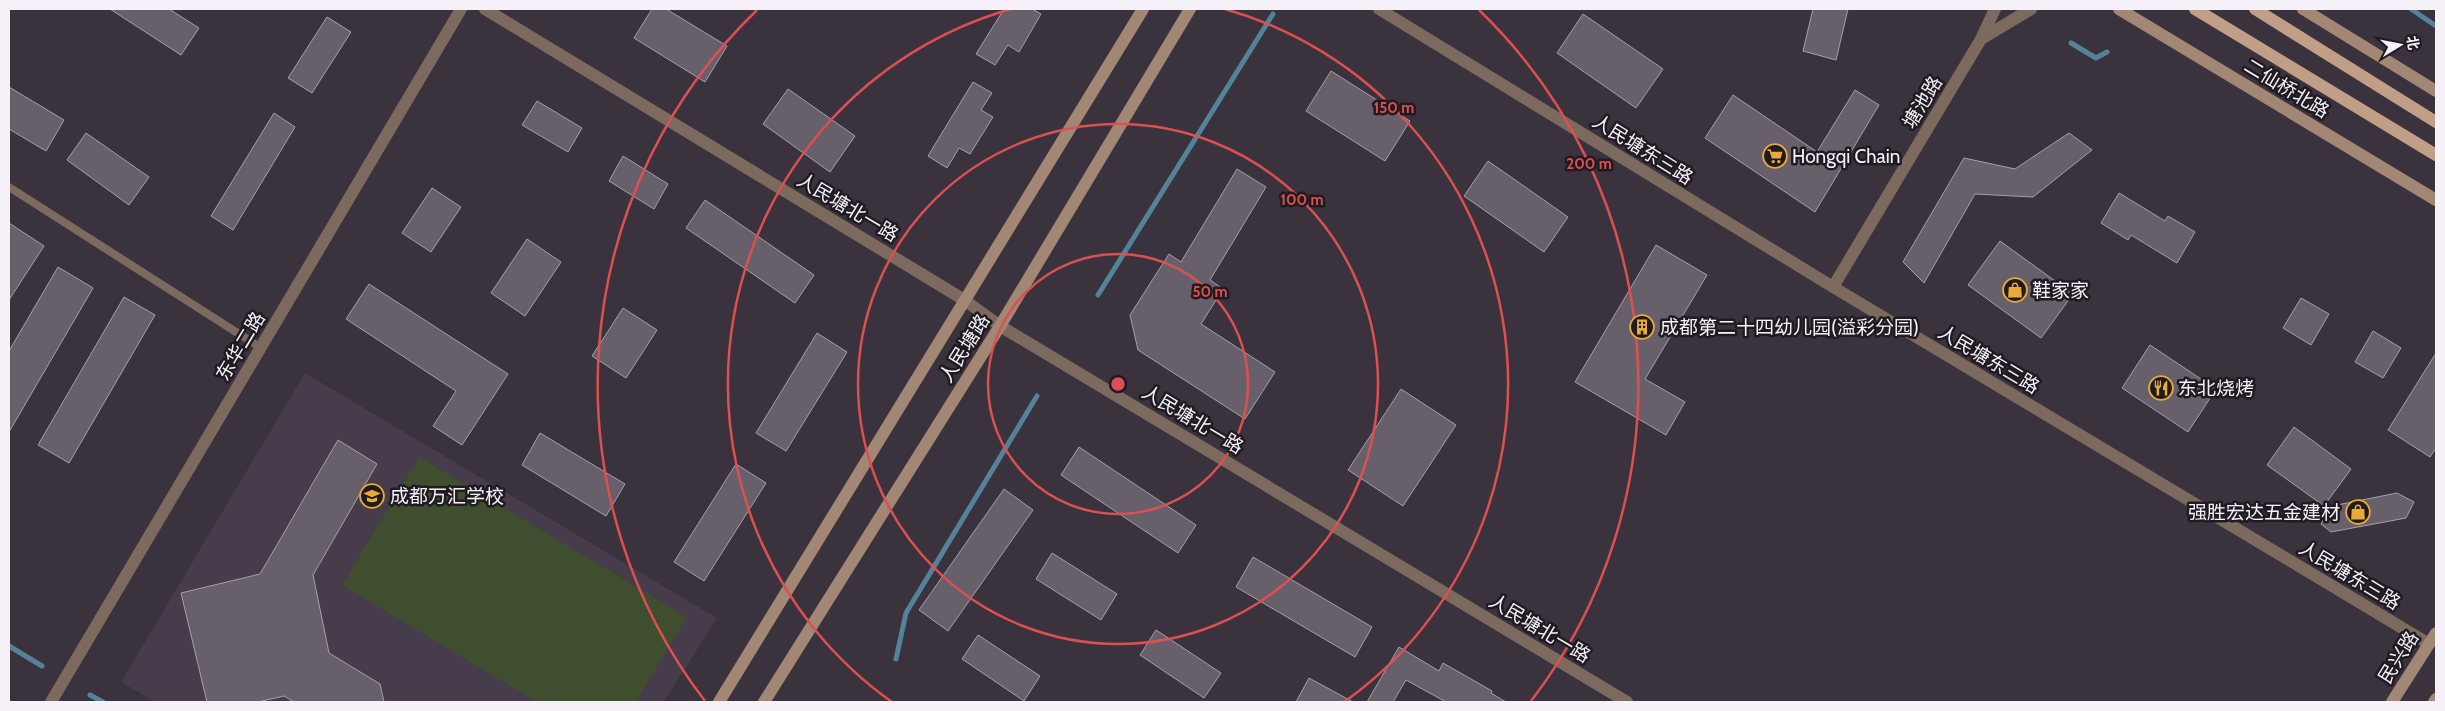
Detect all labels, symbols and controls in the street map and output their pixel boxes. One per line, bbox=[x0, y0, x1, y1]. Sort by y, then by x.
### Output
north arrow bbox=[2375, 20, 2425, 70]
text: 北 bbox=[2403, 34, 2423, 51]
street label: 二仙桥北路 bbox=[2240, 54, 2333, 123]
street label: 塘池路 bbox=[1898, 72, 1947, 133]
text: 150 m bbox=[1374, 99, 1414, 117]
street label: 人民塘东三路 bbox=[1588, 109, 1697, 189]
supermarket icon: Hongqi Chain bbox=[1762, 143, 1788, 169]
place label: Hongqi Chain bbox=[1792, 145, 1900, 168]
text: 200 m bbox=[1566, 155, 1612, 173]
street label: 人民塘北一路 bbox=[793, 168, 903, 247]
text: 100 m bbox=[1280, 191, 1324, 209]
shop icon: 鞋家家 bbox=[2002, 277, 2028, 303]
place label: 鞋家家 bbox=[2032, 279, 2089, 302]
text: 50 m bbox=[1192, 283, 1228, 301]
street label: 东华二路 bbox=[211, 308, 270, 385]
street label: 人民塘路 bbox=[935, 310, 994, 387]
building icon: 成都第二十四幼儿园(溢彩分园) bbox=[1629, 314, 1655, 340]
place label: 成都第二十四幼儿园(溢彩分园) bbox=[1660, 316, 1919, 339]
street label: 人民塘东三路 bbox=[1934, 320, 2044, 399]
centre of rings bbox=[1109, 375, 1127, 393]
restaurant icon: 东北烧烤 bbox=[2148, 375, 2174, 401]
place label: 东北烧烤 bbox=[2178, 377, 2254, 400]
street label: 人民塘北一路 bbox=[1138, 380, 1248, 459]
school or university icon: 成都万汇学校 bbox=[359, 483, 385, 509]
place label: 成都万汇学校 bbox=[390, 485, 504, 508]
shop icon: 强胜宏达五金建材 bbox=[2345, 499, 2371, 525]
place label: 强胜宏达五金建材 bbox=[2188, 501, 2340, 524]
street label: 人民塘东三路 bbox=[2295, 536, 2405, 615]
street label: 人民塘北一路 bbox=[1485, 589, 1595, 668]
street label: 民兴路 bbox=[2374, 627, 2423, 688]

